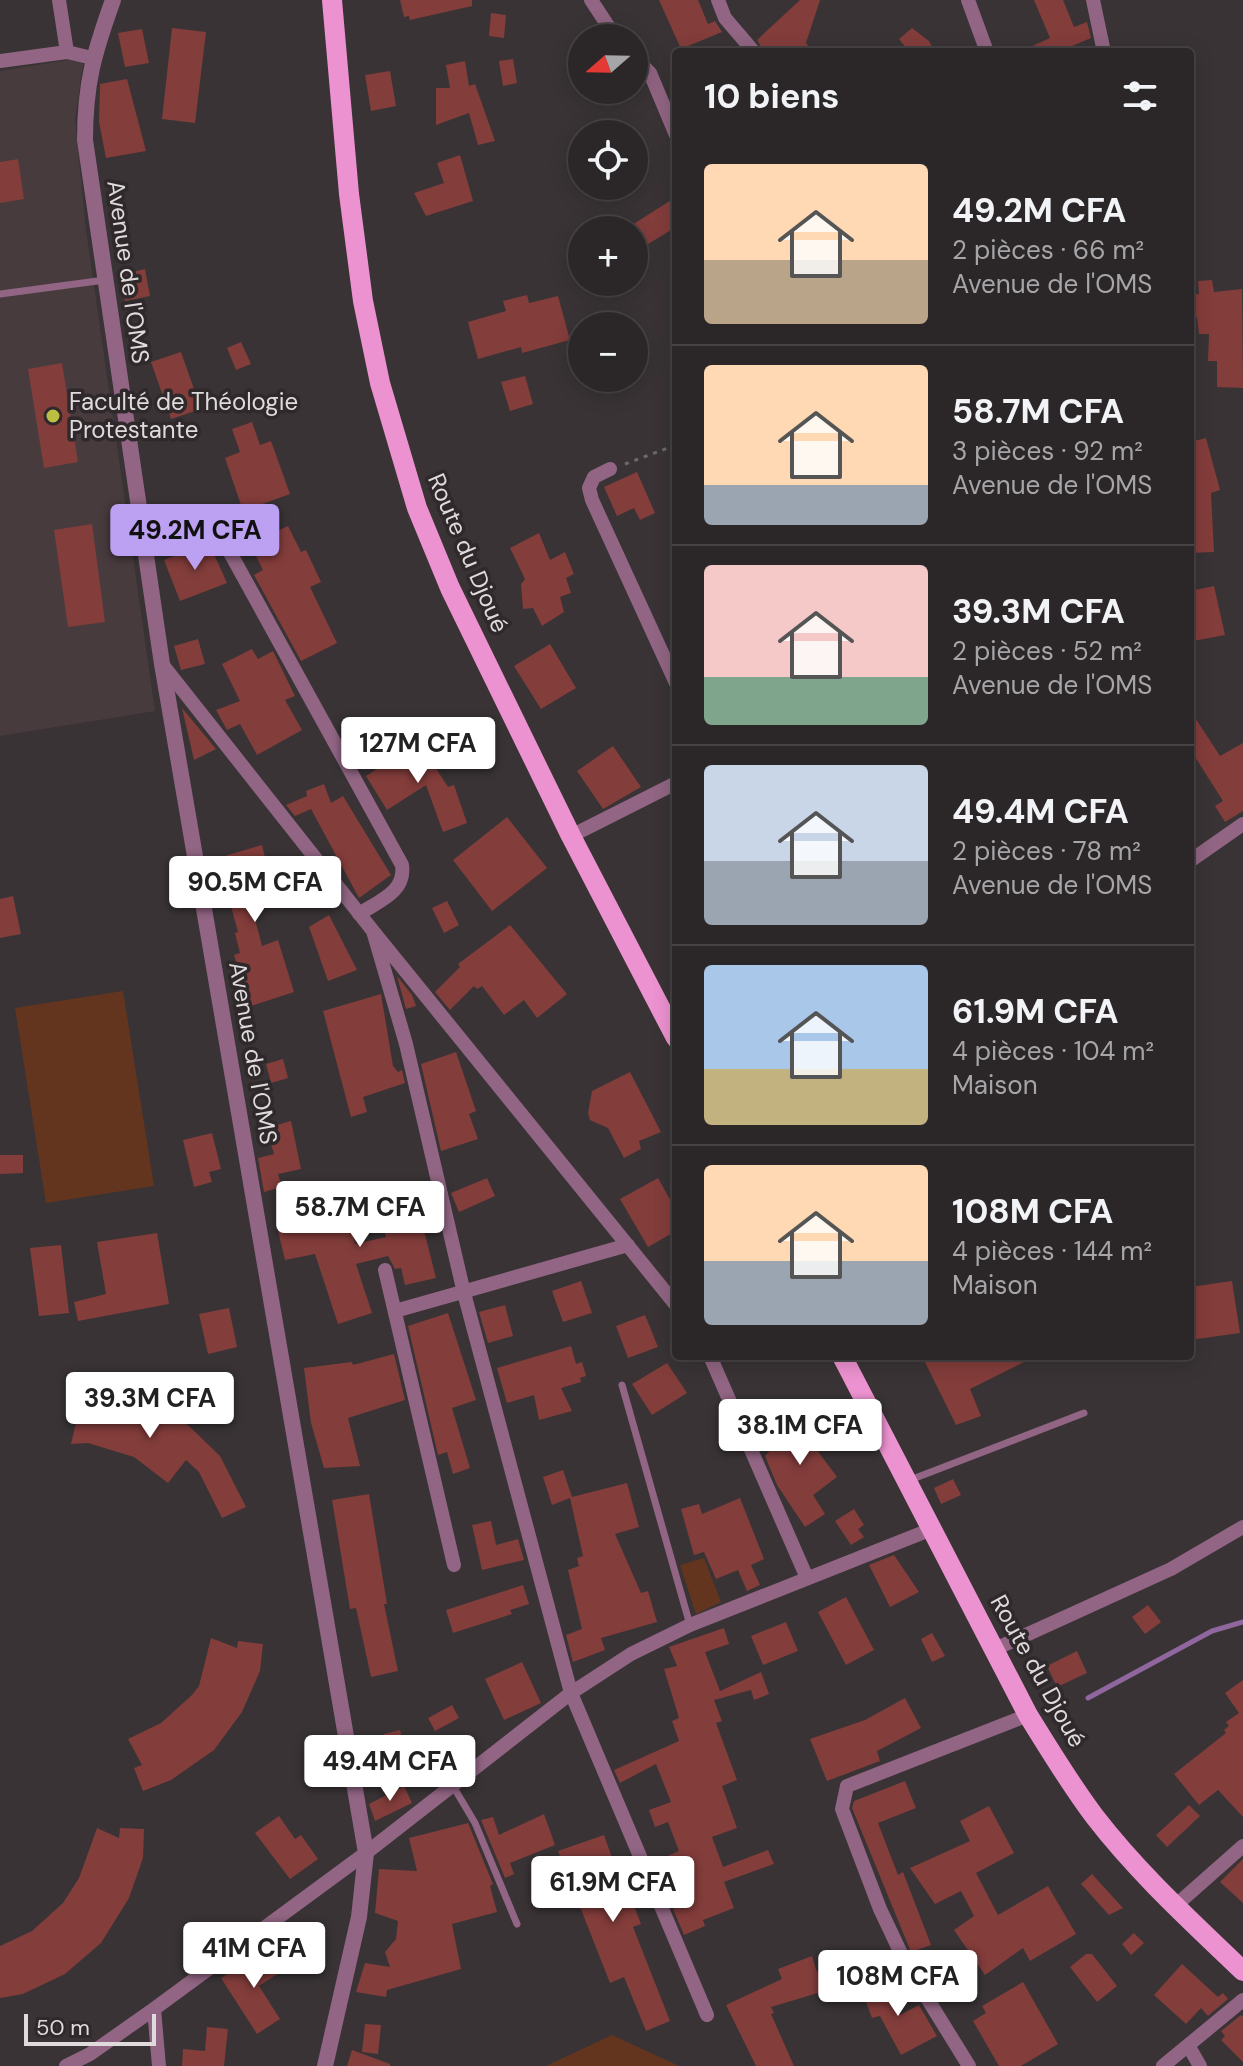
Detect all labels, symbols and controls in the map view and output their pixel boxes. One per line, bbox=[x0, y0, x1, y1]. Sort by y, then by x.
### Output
north arrow bbox=[568, 24, 648, 104]
map controls bbox=[568, 24, 648, 392]
text: 10 biens bbox=[704, 74, 839, 119]
icon: filters bbox=[1118, 74, 1162, 118]
button: locate bbox=[568, 120, 648, 200]
street label: Avenue de l'OMS bbox=[100, 178, 157, 366]
text: 49.2M CFA bbox=[952, 188, 1126, 233]
icon: home bbox=[768, 196, 864, 292]
button: + bbox=[568, 216, 648, 296]
text: 2 pièces · 66 m² bbox=[952, 233, 1144, 267]
text: Avenue de l'OMS bbox=[952, 267, 1152, 301]
button: − bbox=[568, 312, 648, 392]
place label: Faculté de Théologie Protestante bbox=[69, 386, 298, 445]
text: 58.7M CFA bbox=[952, 389, 1124, 434]
icon: home bbox=[768, 397, 864, 493]
marker: Faculté de Théologie Protestante bbox=[44, 407, 62, 425]
text: 3 pièces · 92 m² bbox=[952, 434, 1143, 468]
text: Avenue de l'OMS bbox=[952, 468, 1152, 502]
street label: Route du Djoué bbox=[421, 469, 516, 637]
pin: 49.2M CFA bbox=[103, 504, 287, 572]
text: 49.2M CFA bbox=[128, 513, 262, 547]
text: 39.3M CFA bbox=[952, 589, 1125, 634]
icon: home bbox=[768, 597, 864, 693]
text: 2 pièces · 52 m² bbox=[952, 634, 1142, 668]
text: Avenue de l'OMS bbox=[952, 668, 1152, 702]
pin: 127M CFA bbox=[335, 717, 501, 785]
text: 127M CFA bbox=[359, 726, 477, 760]
text: 49.4M CFA bbox=[952, 789, 1129, 834]
icon: home bbox=[768, 797, 864, 893]
text: 2 pièces · 78 m² bbox=[952, 834, 1141, 868]
pin: 90.5M CFA bbox=[163, 856, 347, 924]
text: 90.5M CFA bbox=[187, 865, 323, 899]
text: Avenue de l'OMS bbox=[952, 868, 1152, 902]
street label: Avenue de l'OMS bbox=[222, 959, 285, 1147]
text: 61.9M CFA bbox=[952, 989, 1119, 1034]
icon: home bbox=[768, 997, 864, 1093]
text: 4 pièces · 104 m² bbox=[952, 1034, 1154, 1068]
text: Maison bbox=[952, 1068, 1038, 1102]
pin: 58.7M CFA bbox=[268, 1181, 452, 1249]
text: 108M CFA bbox=[952, 1189, 1113, 1234]
text: 58.7M CFA bbox=[294, 1190, 426, 1224]
icon: home bbox=[768, 1197, 864, 1293]
text: 4 pièces · 144 m² bbox=[952, 1234, 1152, 1268]
text: Maison bbox=[952, 1268, 1038, 1302]
pin: 39.3M CFA bbox=[58, 1372, 242, 1440]
text: 39.3M CFA bbox=[84, 1381, 216, 1415]
pin: 38.1M CFA bbox=[708, 1399, 892, 1467]
text: 38.1M CFA bbox=[737, 1408, 863, 1442]
street label: Route du Djoué bbox=[984, 1589, 1093, 1753]
pin: 49.4M CFA bbox=[298, 1735, 482, 1803]
text: 49.4M CFA bbox=[322, 1744, 458, 1778]
pin: 61.9M CFA bbox=[521, 1856, 705, 1924]
text: 61.9M CFA bbox=[549, 1865, 677, 1899]
pin: 41M CFA bbox=[180, 1922, 328, 1990]
text: 41M CFA bbox=[201, 1931, 307, 1965]
pin: 108M CFA bbox=[815, 1950, 981, 2018]
text: 108M CFA bbox=[836, 1959, 960, 1993]
scale bar bbox=[24, 2010, 156, 2046]
text: 50 m bbox=[36, 2013, 90, 2042]

